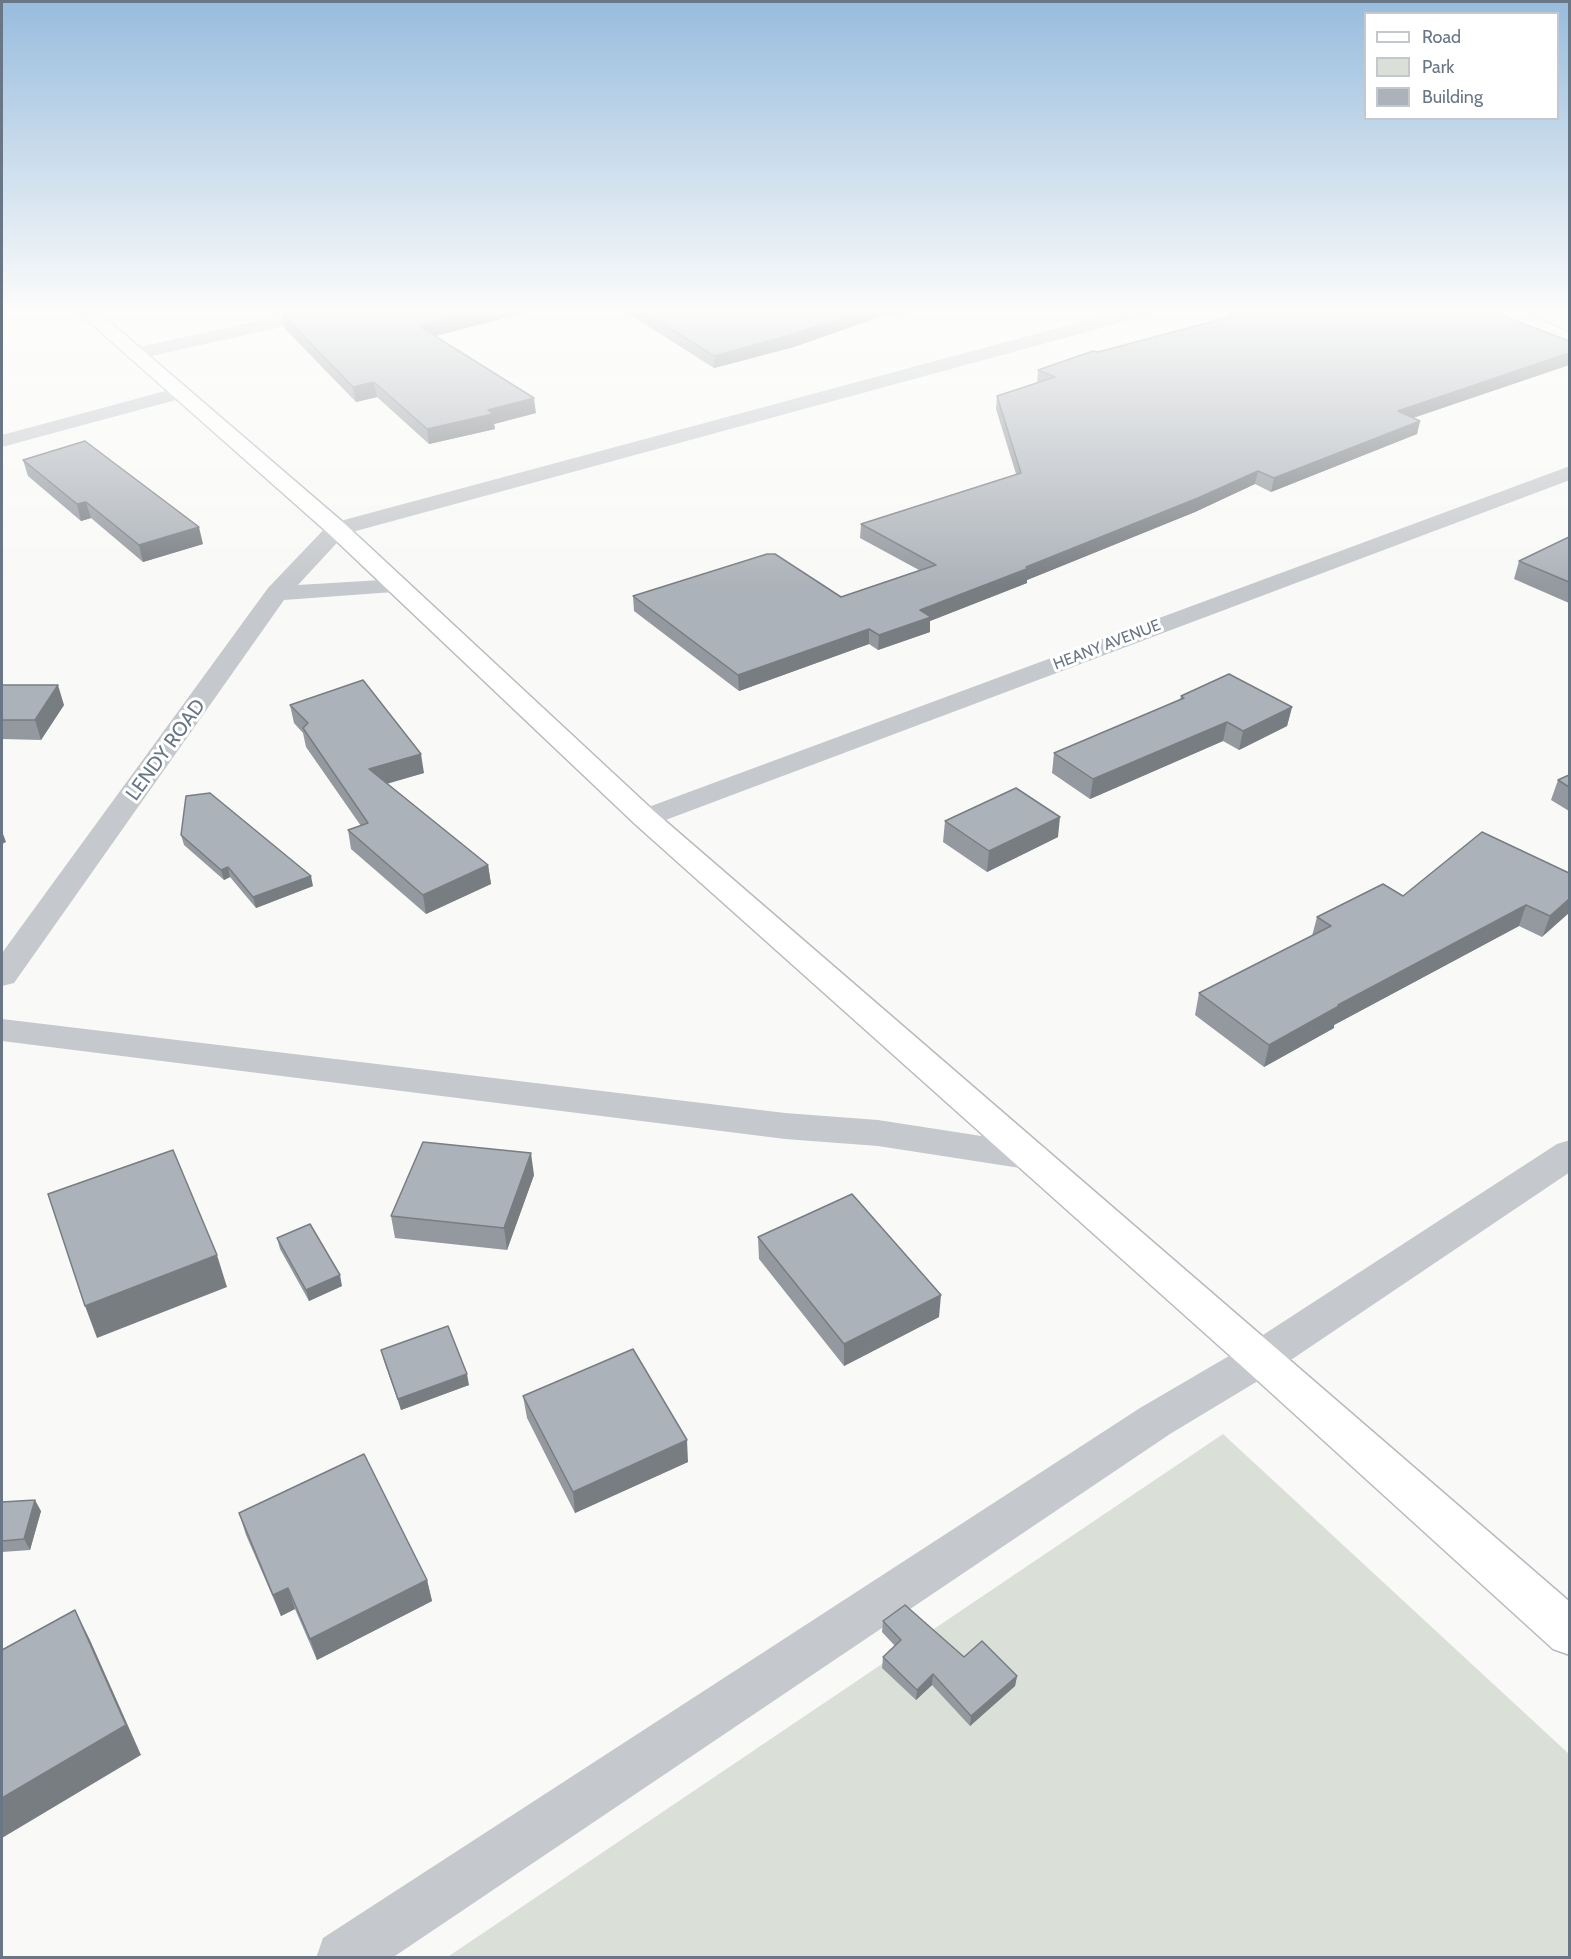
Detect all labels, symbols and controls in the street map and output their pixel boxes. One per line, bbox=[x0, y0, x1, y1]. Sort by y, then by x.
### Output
legend bbox=[1364, 12, 1559, 120]
text: Road bbox=[1422, 26, 1461, 48]
text: Park bbox=[1422, 56, 1454, 78]
text: Building bbox=[1422, 86, 1483, 108]
street label: HEANY AVENUE bbox=[1051, 616, 1163, 674]
street label: LENDY ROAD bbox=[121, 695, 211, 805]

